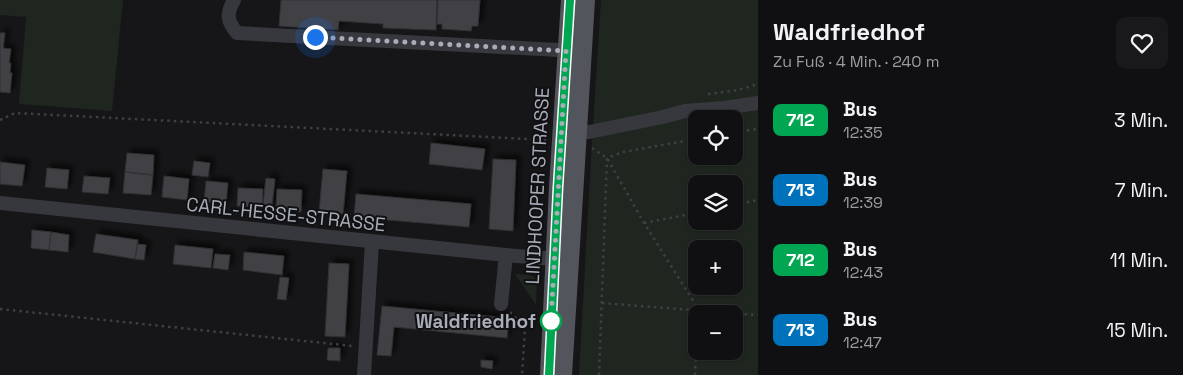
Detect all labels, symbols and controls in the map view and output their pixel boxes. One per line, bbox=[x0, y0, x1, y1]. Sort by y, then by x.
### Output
text: Waldfriedhof bbox=[773, 16, 925, 47]
button: heart bbox=[1116, 17, 1168, 69]
your location bbox=[303, 25, 328, 50]
text: Zu Fuß · 4 Min. · 240 m bbox=[773, 51, 939, 72]
street label: LINDHOOPER STRASSE bbox=[520, 87, 555, 285]
text: Bus bbox=[843, 97, 877, 122]
text: 712 bbox=[786, 108, 815, 131]
text: 3 Min. bbox=[1114, 108, 1168, 133]
map controls bbox=[688, 110, 743, 360]
button: locate bbox=[688, 110, 743, 165]
text: 12:35 bbox=[843, 122, 883, 143]
text: Bus bbox=[843, 167, 877, 192]
button: layers bbox=[688, 175, 743, 230]
text: 713 bbox=[786, 178, 815, 201]
text: 7 Min. bbox=[1115, 178, 1168, 203]
street label: CARL-HESSE-STRASSE bbox=[185, 192, 387, 237]
text: 12:39 bbox=[843, 192, 883, 213]
text: Bus bbox=[843, 237, 877, 262]
button: + bbox=[688, 240, 743, 295]
text: 712 bbox=[786, 248, 815, 271]
text: 11 Min. bbox=[1110, 248, 1168, 273]
text: 12:43 bbox=[843, 262, 883, 283]
button: − bbox=[688, 305, 743, 360]
text: Bus bbox=[843, 307, 877, 332]
place label: Waldfriedhof bbox=[416, 309, 536, 334]
marker: Waldfriedhof bbox=[540, 310, 562, 332]
text: 713 bbox=[786, 318, 815, 341]
text: 15 Min. bbox=[1106, 318, 1168, 343]
text: 12:47 bbox=[843, 332, 882, 353]

